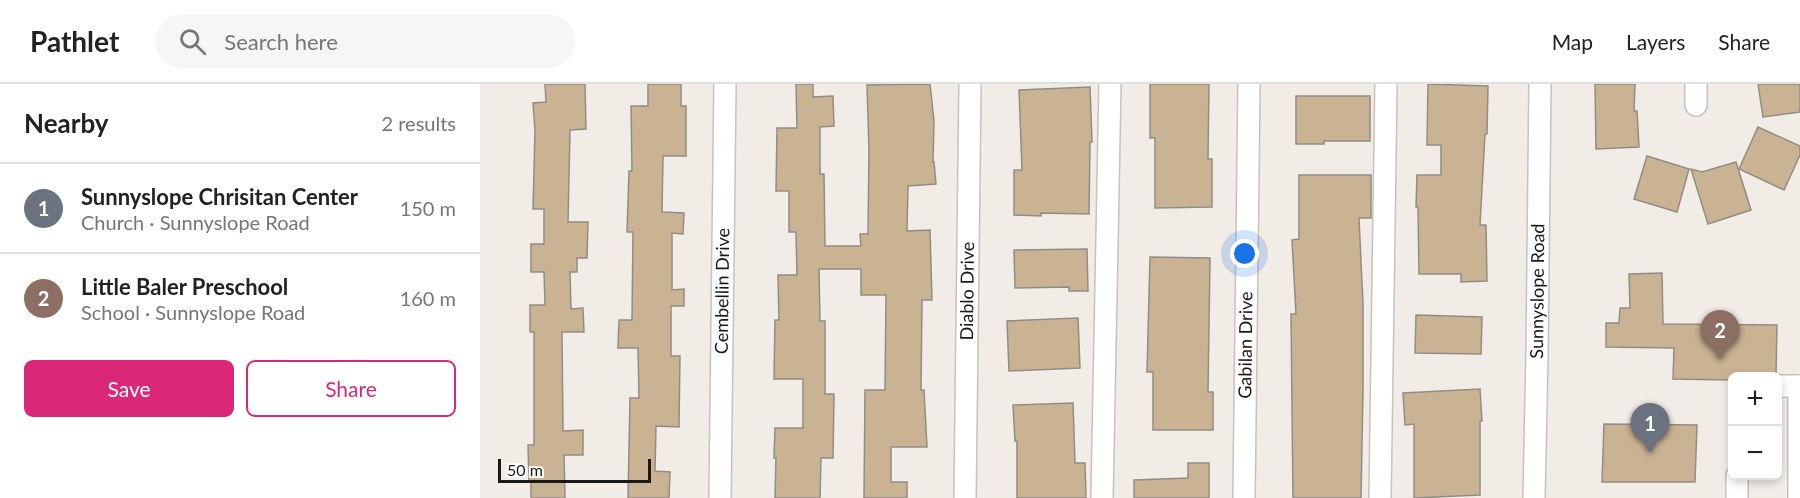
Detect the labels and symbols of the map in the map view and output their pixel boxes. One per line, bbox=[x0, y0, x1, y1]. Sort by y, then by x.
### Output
street label: Sunnyslope Road bbox=[1525, 223, 1548, 359]
street label: Cembellin Drive bbox=[710, 228, 733, 354]
your location bbox=[1230, 239, 1259, 268]
street label: Diablo Drive bbox=[955, 241, 978, 341]
street label: Gabilan Drive bbox=[1233, 291, 1256, 399]
pin: 2 bbox=[1700, 310, 1740, 360]
pin: 1 bbox=[1630, 404, 1670, 453]
scale bar bbox=[498, 456, 651, 484]

